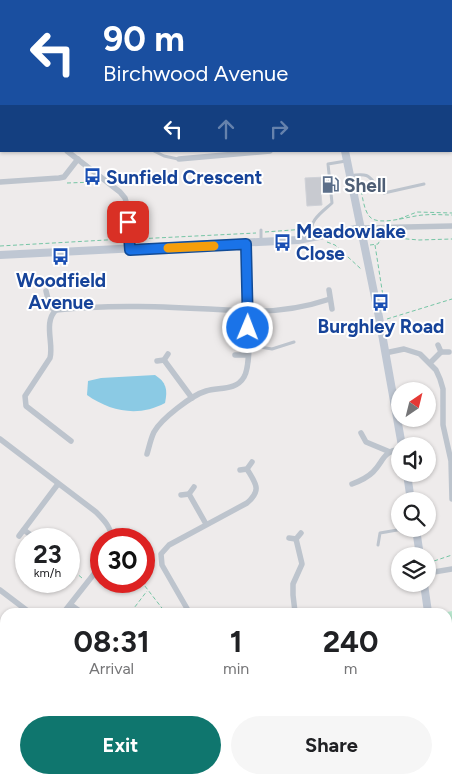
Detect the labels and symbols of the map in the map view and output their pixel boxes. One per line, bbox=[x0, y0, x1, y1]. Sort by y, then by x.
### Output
place label: Sunfield Crescent bbox=[106, 166, 263, 189]
bus stop icon: Sunfield Crescent bbox=[82, 167, 102, 187]
place label: Shell bbox=[344, 174, 386, 197]
fuel station icon: Shell bbox=[320, 175, 340, 195]
pin bbox=[107, 201, 149, 243]
place label: Meadowlake Close bbox=[296, 220, 406, 265]
bus stop icon: Meadowlake Close bbox=[272, 232, 292, 252]
bus stop icon: Woodfield Avenue bbox=[51, 247, 71, 267]
place label: Woodfield Avenue bbox=[16, 269, 106, 314]
bus stop icon: Burghley Road bbox=[371, 293, 391, 313]
position arrow bbox=[221, 301, 273, 353]
place label: Burghley Road bbox=[318, 315, 444, 338]
north arrow bbox=[391, 382, 436, 428]
speed limit sign: 30 bbox=[90, 528, 155, 593]

